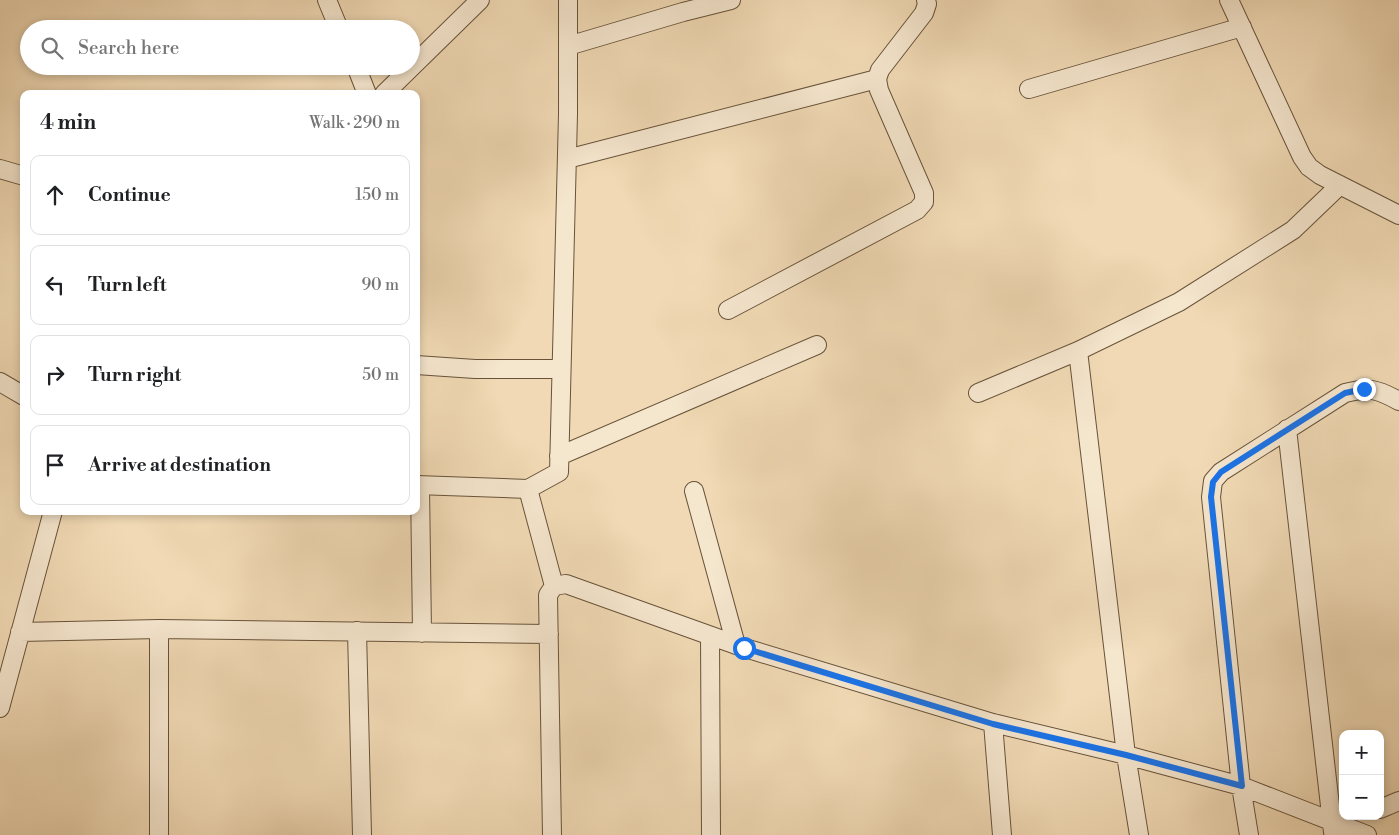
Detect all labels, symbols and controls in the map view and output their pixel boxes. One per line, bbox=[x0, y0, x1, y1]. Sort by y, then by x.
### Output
search box bbox=[20, 20, 420, 75]
icon: search bbox=[38, 34, 66, 62]
text: Search here bbox=[78, 36, 179, 60]
text: 4 min bbox=[40, 110, 96, 136]
text: Walk · 290 m bbox=[309, 113, 400, 133]
icon: ahead bbox=[41, 181, 69, 209]
text: Continue bbox=[88, 183, 171, 207]
text: 150 m bbox=[355, 185, 399, 205]
icon: left bbox=[41, 271, 69, 299]
text: Turn left bbox=[88, 273, 167, 297]
text: 90 m bbox=[361, 275, 399, 295]
icon: right bbox=[41, 361, 69, 389]
text: Turn right bbox=[88, 363, 181, 387]
text: 50 m bbox=[362, 365, 399, 385]
route end bbox=[1353, 378, 1376, 401]
icon: arrive bbox=[41, 451, 69, 479]
text: Arrive at destination bbox=[88, 453, 271, 477]
route start bbox=[733, 637, 756, 660]
map controls bbox=[1339, 730, 1384, 820]
button: + bbox=[1339, 730, 1384, 775]
button: − bbox=[1339, 775, 1384, 820]

